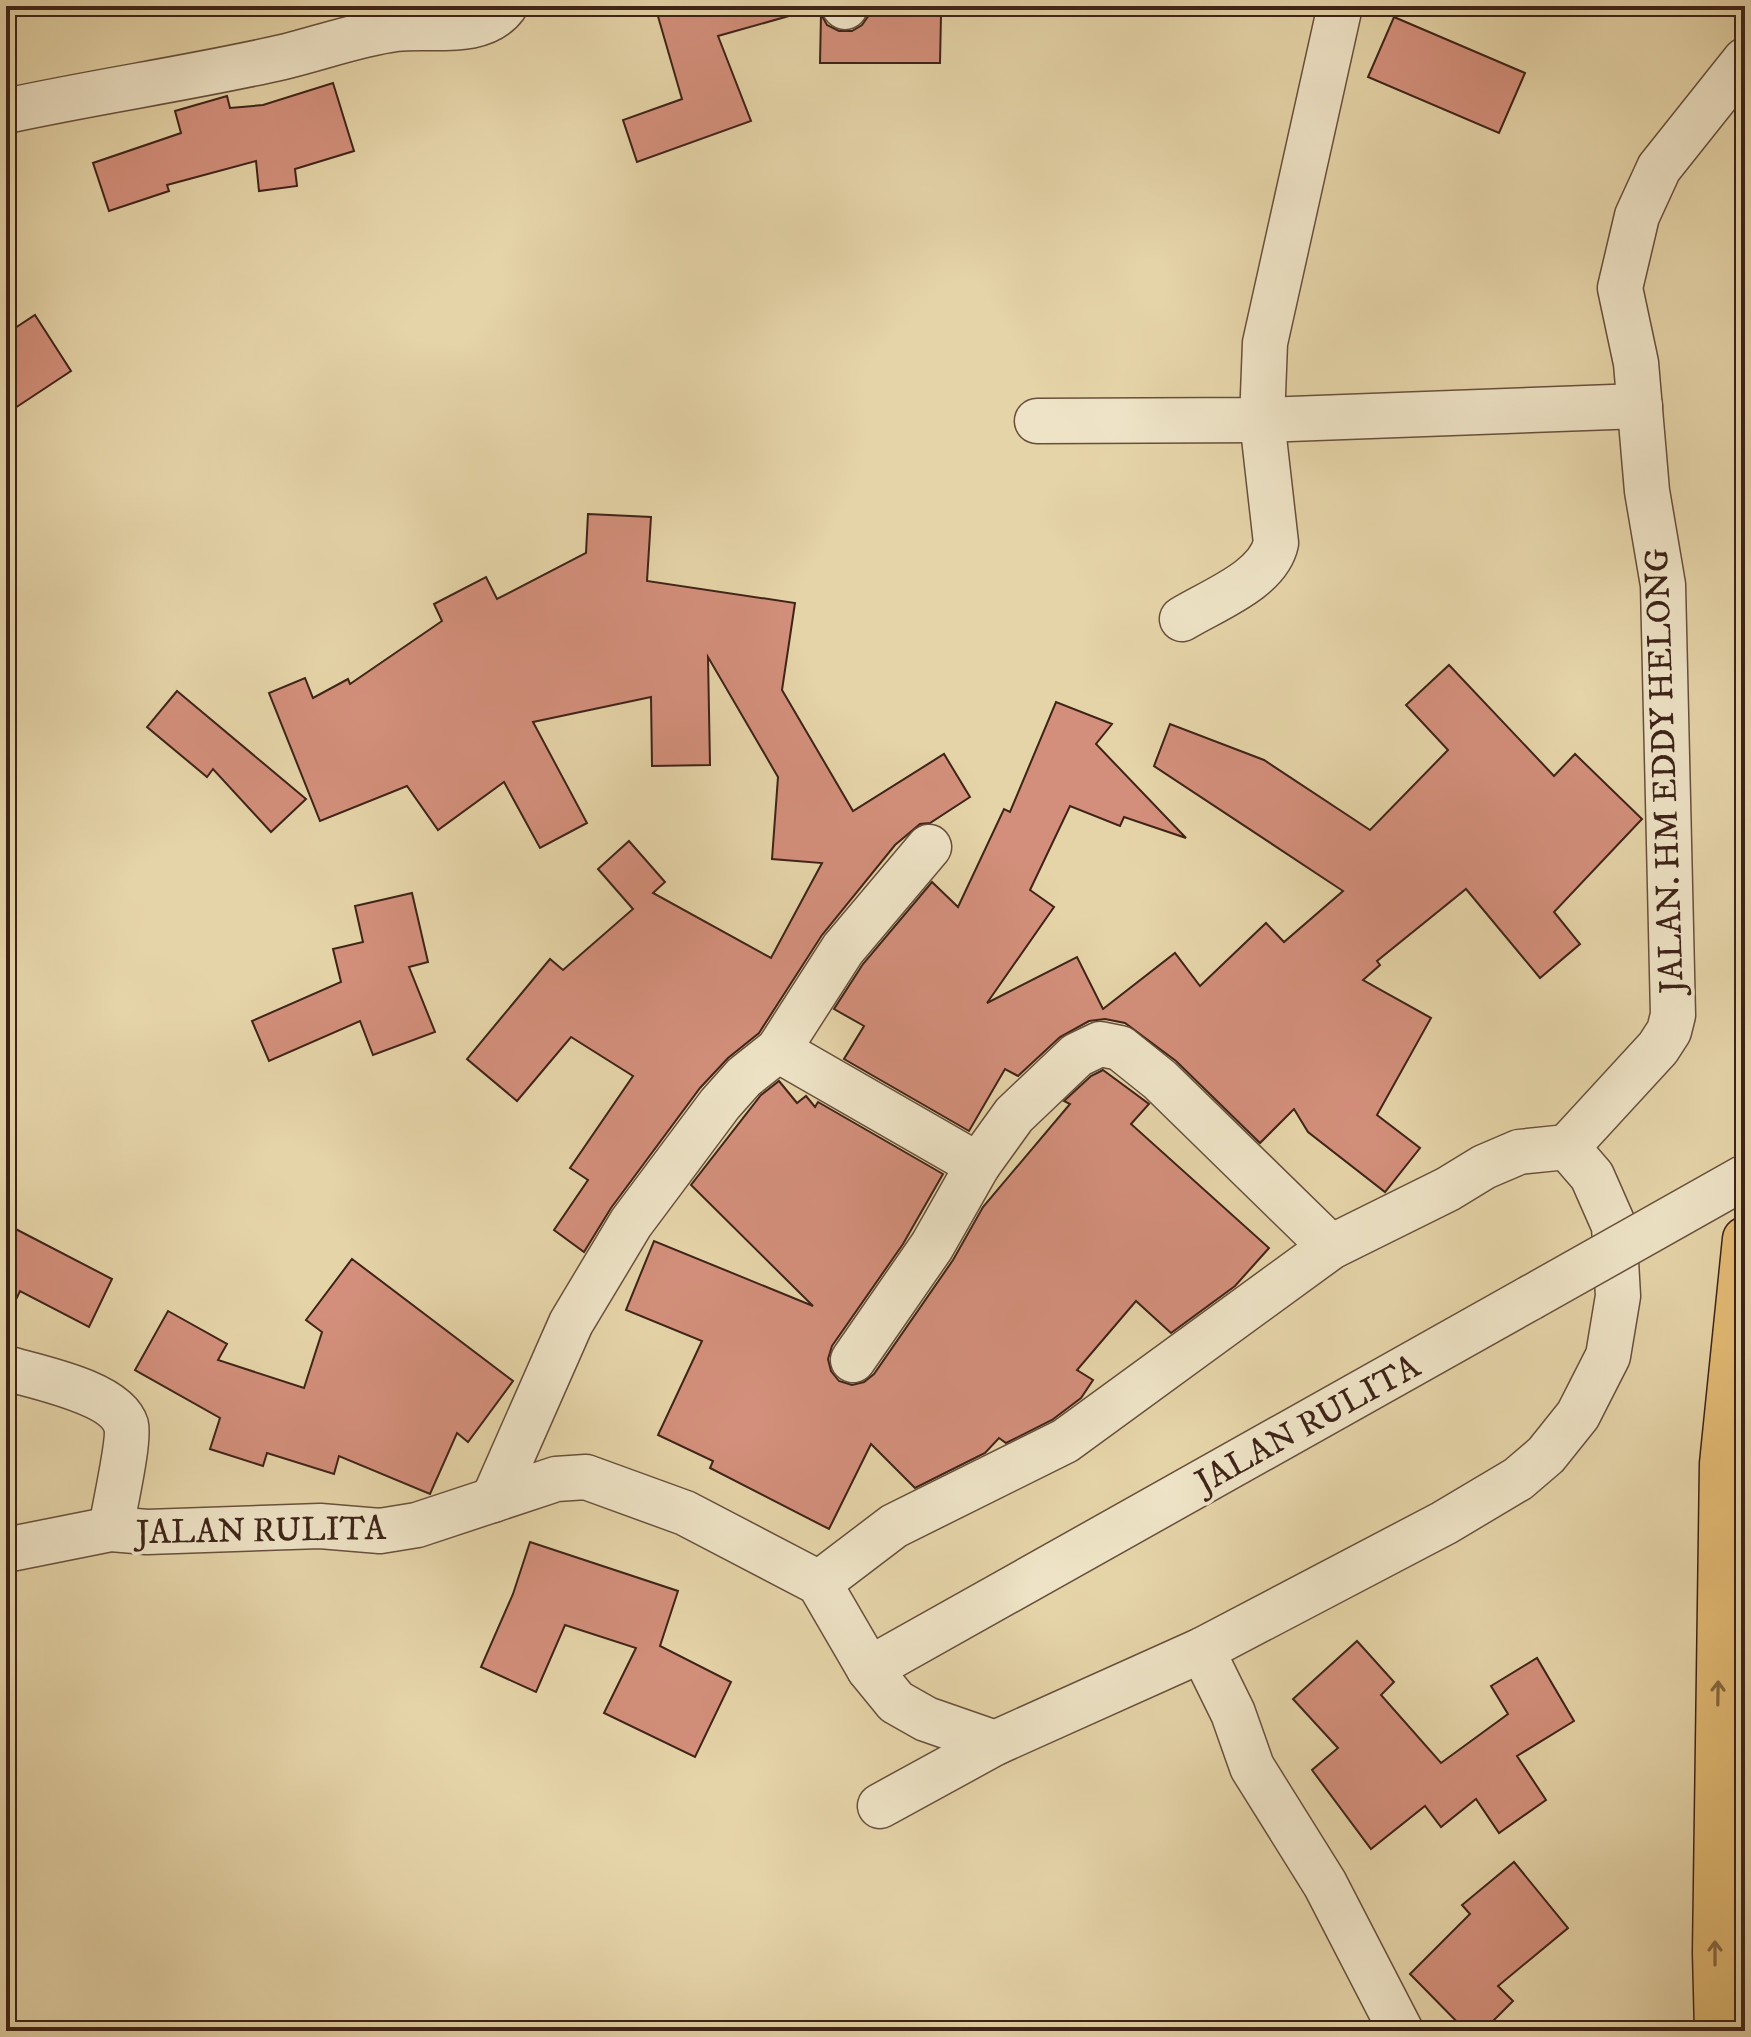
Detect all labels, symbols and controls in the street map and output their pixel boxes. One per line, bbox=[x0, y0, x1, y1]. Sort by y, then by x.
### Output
street label: JALAN. HM EDDY HELONG bbox=[1636, 548, 1694, 997]
street label: JALAN RULITA bbox=[1186, 1346, 1428, 1505]
street label: JALAN RULITA bbox=[133, 1508, 387, 1554]
one-way arrow bbox=[1711, 1680, 1726, 1707]
one-way arrow bbox=[1707, 1940, 1723, 1967]

